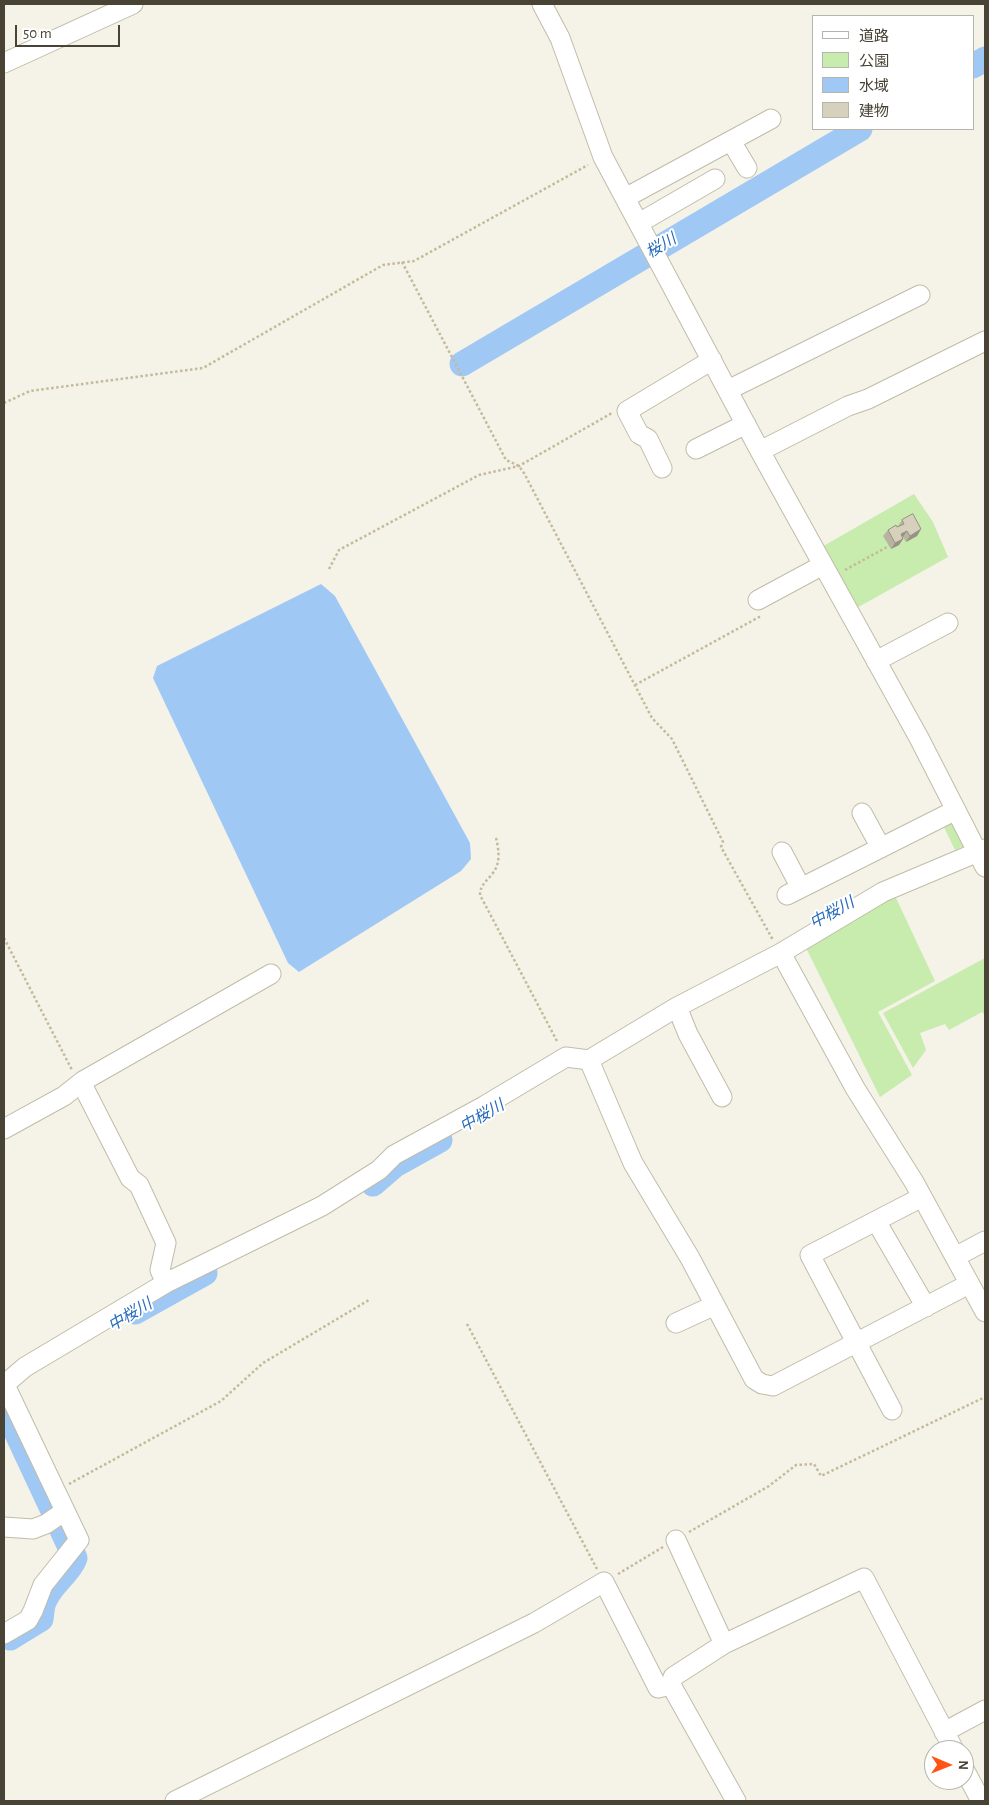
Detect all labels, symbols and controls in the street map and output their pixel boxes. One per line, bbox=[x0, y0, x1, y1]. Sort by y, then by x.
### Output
scale bar bbox=[18, 15, 122, 47]
legend bbox=[812, 15, 974, 130]
text: 50 m bbox=[23, 26, 52, 41]
text: 道路 bbox=[859, 29, 889, 44]
text: 公園 bbox=[859, 54, 889, 69]
text: 水域 bbox=[859, 79, 889, 94]
text: 建物 bbox=[859, 104, 889, 119]
water label: 桜川 bbox=[642, 230, 680, 262]
water label: 中桜川 bbox=[806, 893, 858, 933]
water label: 中桜川 bbox=[456, 1096, 508, 1136]
water label: 中桜川 bbox=[104, 1294, 156, 1336]
north arrow bbox=[924, 1740, 974, 1790]
text: N bbox=[956, 1760, 970, 1770]

